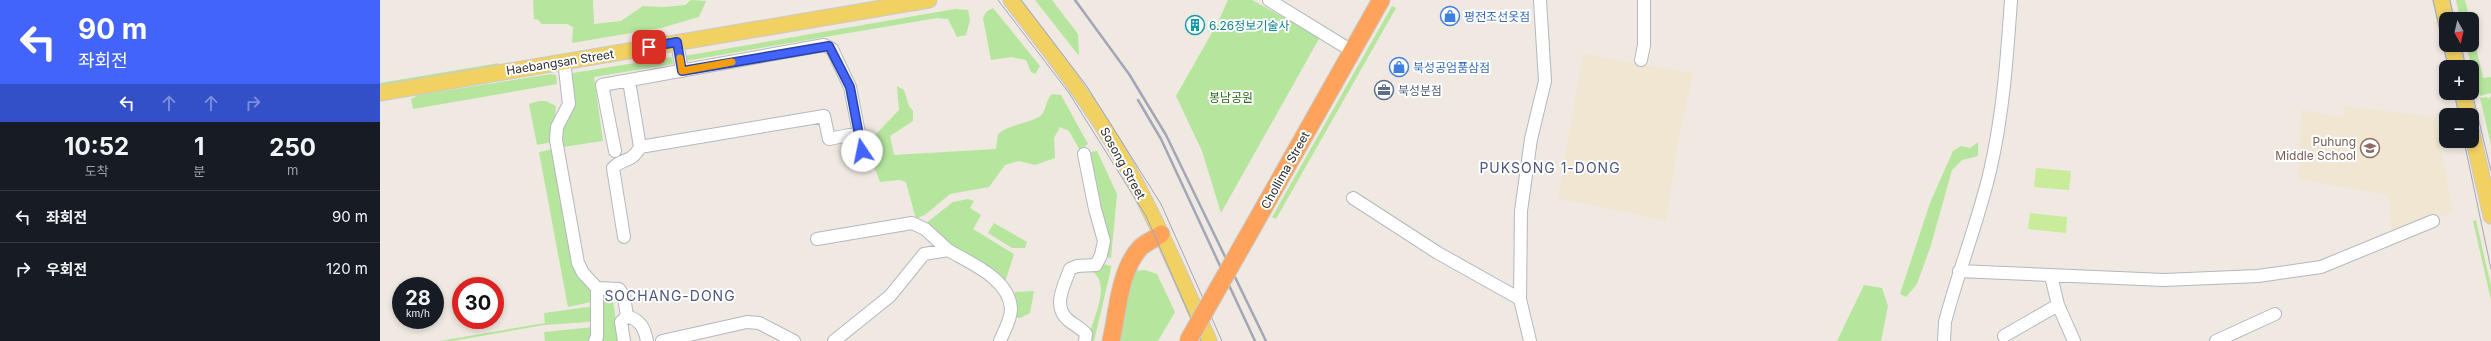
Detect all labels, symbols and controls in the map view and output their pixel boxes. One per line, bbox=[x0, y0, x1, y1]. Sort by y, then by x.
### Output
shop icon: 평전조선옷점 bbox=[1439, 5, 1461, 27]
place label: 평전조선옷점 bbox=[1464, 9, 1530, 24]
text: 90 m bbox=[78, 12, 147, 46]
north arrow bbox=[2439, 12, 2479, 52]
map controls bbox=[2439, 12, 2479, 148]
building icon: 6.26정보기술사 bbox=[1184, 14, 1206, 36]
icon: left bbox=[12, 16, 64, 68]
place label: 6.26정보기술사 bbox=[1209, 18, 1289, 33]
pin bbox=[632, 30, 666, 64]
icon: arrive bbox=[638, 36, 660, 58]
street label: Haebangsan Street bbox=[505, 46, 615, 78]
text: 좌회전 bbox=[78, 50, 128, 71]
shop icon: 북성공엄품삼점 bbox=[1388, 56, 1410, 78]
place label: 북성공엄품삼점 bbox=[1413, 60, 1490, 75]
button: + bbox=[2439, 60, 2479, 100]
office icon: 북성분점 bbox=[1373, 79, 1395, 101]
place label: 북성분점 bbox=[1398, 83, 1442, 98]
park label: 봉남공원 bbox=[1209, 90, 1253, 105]
icon: left bbox=[116, 92, 138, 114]
icon: ahead bbox=[158, 92, 180, 114]
icon: ahead bbox=[200, 92, 222, 114]
icon: right bbox=[242, 92, 264, 114]
button: − bbox=[2439, 108, 2479, 148]
street label: Sosong Street bbox=[1097, 124, 1149, 202]
street label: Chollima Street bbox=[1258, 129, 1313, 211]
position arrow bbox=[841, 130, 883, 172]
text: 10:52 bbox=[64, 132, 129, 161]
text: 1 bbox=[194, 132, 204, 161]
text: 250 bbox=[269, 133, 316, 162]
place label: Puhung Middle School bbox=[2275, 134, 2356, 163]
school or university icon: Puhung Middle School bbox=[2359, 137, 2381, 159]
district label: PUKSONG 1-DONG bbox=[1479, 159, 1621, 176]
text: m bbox=[287, 162, 298, 178]
text: 도착 bbox=[85, 163, 109, 179]
text: 분 bbox=[193, 163, 205, 179]
icon: left bbox=[12, 206, 34, 228]
text: 90 m bbox=[332, 207, 368, 226]
text: 좌회전 bbox=[46, 208, 87, 227]
icon: right bbox=[12, 258, 34, 280]
text: 120 m bbox=[326, 259, 368, 278]
text: 우회전 bbox=[46, 260, 87, 279]
speed limit sign: 30 bbox=[452, 277, 504, 329]
text: 28 bbox=[405, 286, 431, 310]
district label: SOCHANG-DONG bbox=[604, 287, 736, 304]
text: km/h bbox=[406, 307, 430, 319]

